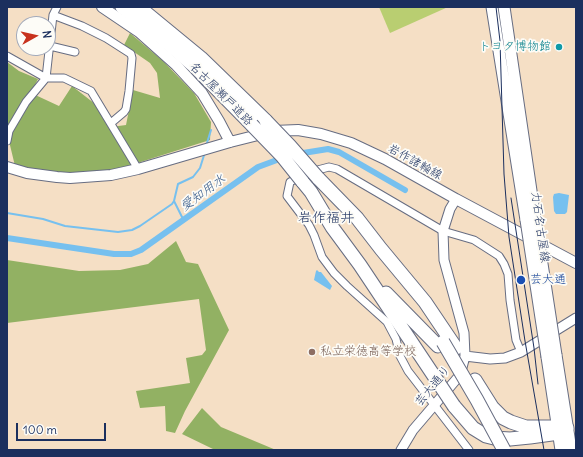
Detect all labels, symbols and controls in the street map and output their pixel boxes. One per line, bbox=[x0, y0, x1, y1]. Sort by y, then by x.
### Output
north arrow bbox=[16, 16, 56, 56]
text: N bbox=[39, 30, 54, 39]
place label: トヨタ博物館 bbox=[479, 40, 551, 54]
marker: トヨタ博物館 bbox=[554, 42, 564, 52]
street label: 名古屋瀬戸道路 bbox=[186, 59, 256, 129]
street label: 岩作諸輪線 bbox=[385, 141, 445, 183]
water label: 愛知用水 bbox=[177, 171, 229, 215]
street label: 力石名古屋線 bbox=[528, 190, 552, 264]
district label: 岩作福井 bbox=[298, 210, 354, 226]
place label: 芸大通 bbox=[530, 273, 566, 287]
marker: 芸大通 bbox=[515, 274, 527, 286]
place label: 私立栄徳高等学校 bbox=[320, 345, 416, 359]
marker: 私立栄徳高等学校 bbox=[307, 347, 317, 357]
street label: 芸大通り bbox=[412, 363, 454, 409]
scale bar bbox=[18, 415, 108, 441]
text: 100 m bbox=[23, 422, 57, 437]

